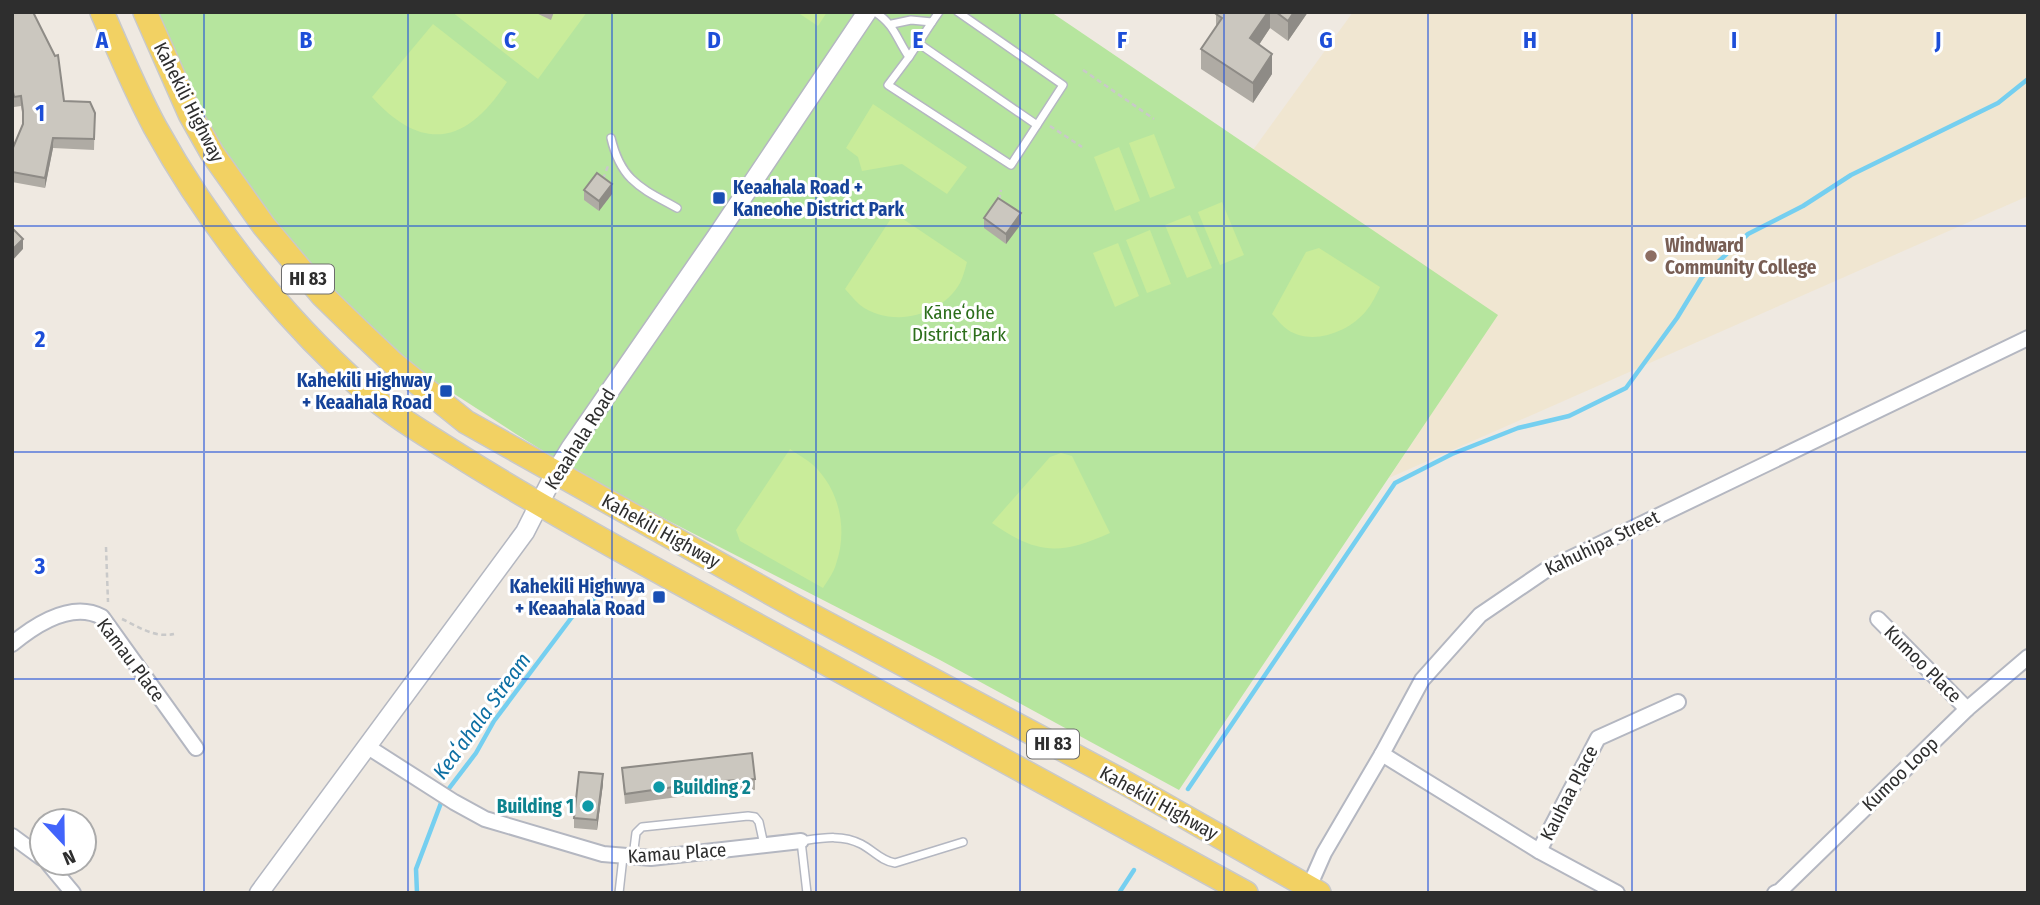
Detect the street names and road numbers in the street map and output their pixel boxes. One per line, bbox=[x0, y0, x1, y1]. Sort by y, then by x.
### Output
street label: Kahekili Highway bbox=[149, 38, 229, 166]
road number: HI 83 bbox=[282, 264, 334, 293]
street label: Keaahala Road bbox=[540, 384, 620, 494]
street label: Kahekili Highway bbox=[598, 489, 725, 573]
street label: Kahuhipa Street bbox=[1541, 505, 1664, 581]
street label: Kamau Place bbox=[92, 614, 170, 706]
street label: Kumoo Place bbox=[1880, 621, 1966, 707]
road number: HI 83 bbox=[1027, 730, 1079, 758]
street label: Kumoo Loop bbox=[1857, 732, 1943, 816]
street label: Kauhaa Place bbox=[1535, 742, 1603, 844]
street label: Kahekili Highway bbox=[1096, 761, 1223, 845]
street label: Kamau Place bbox=[627, 838, 727, 868]

